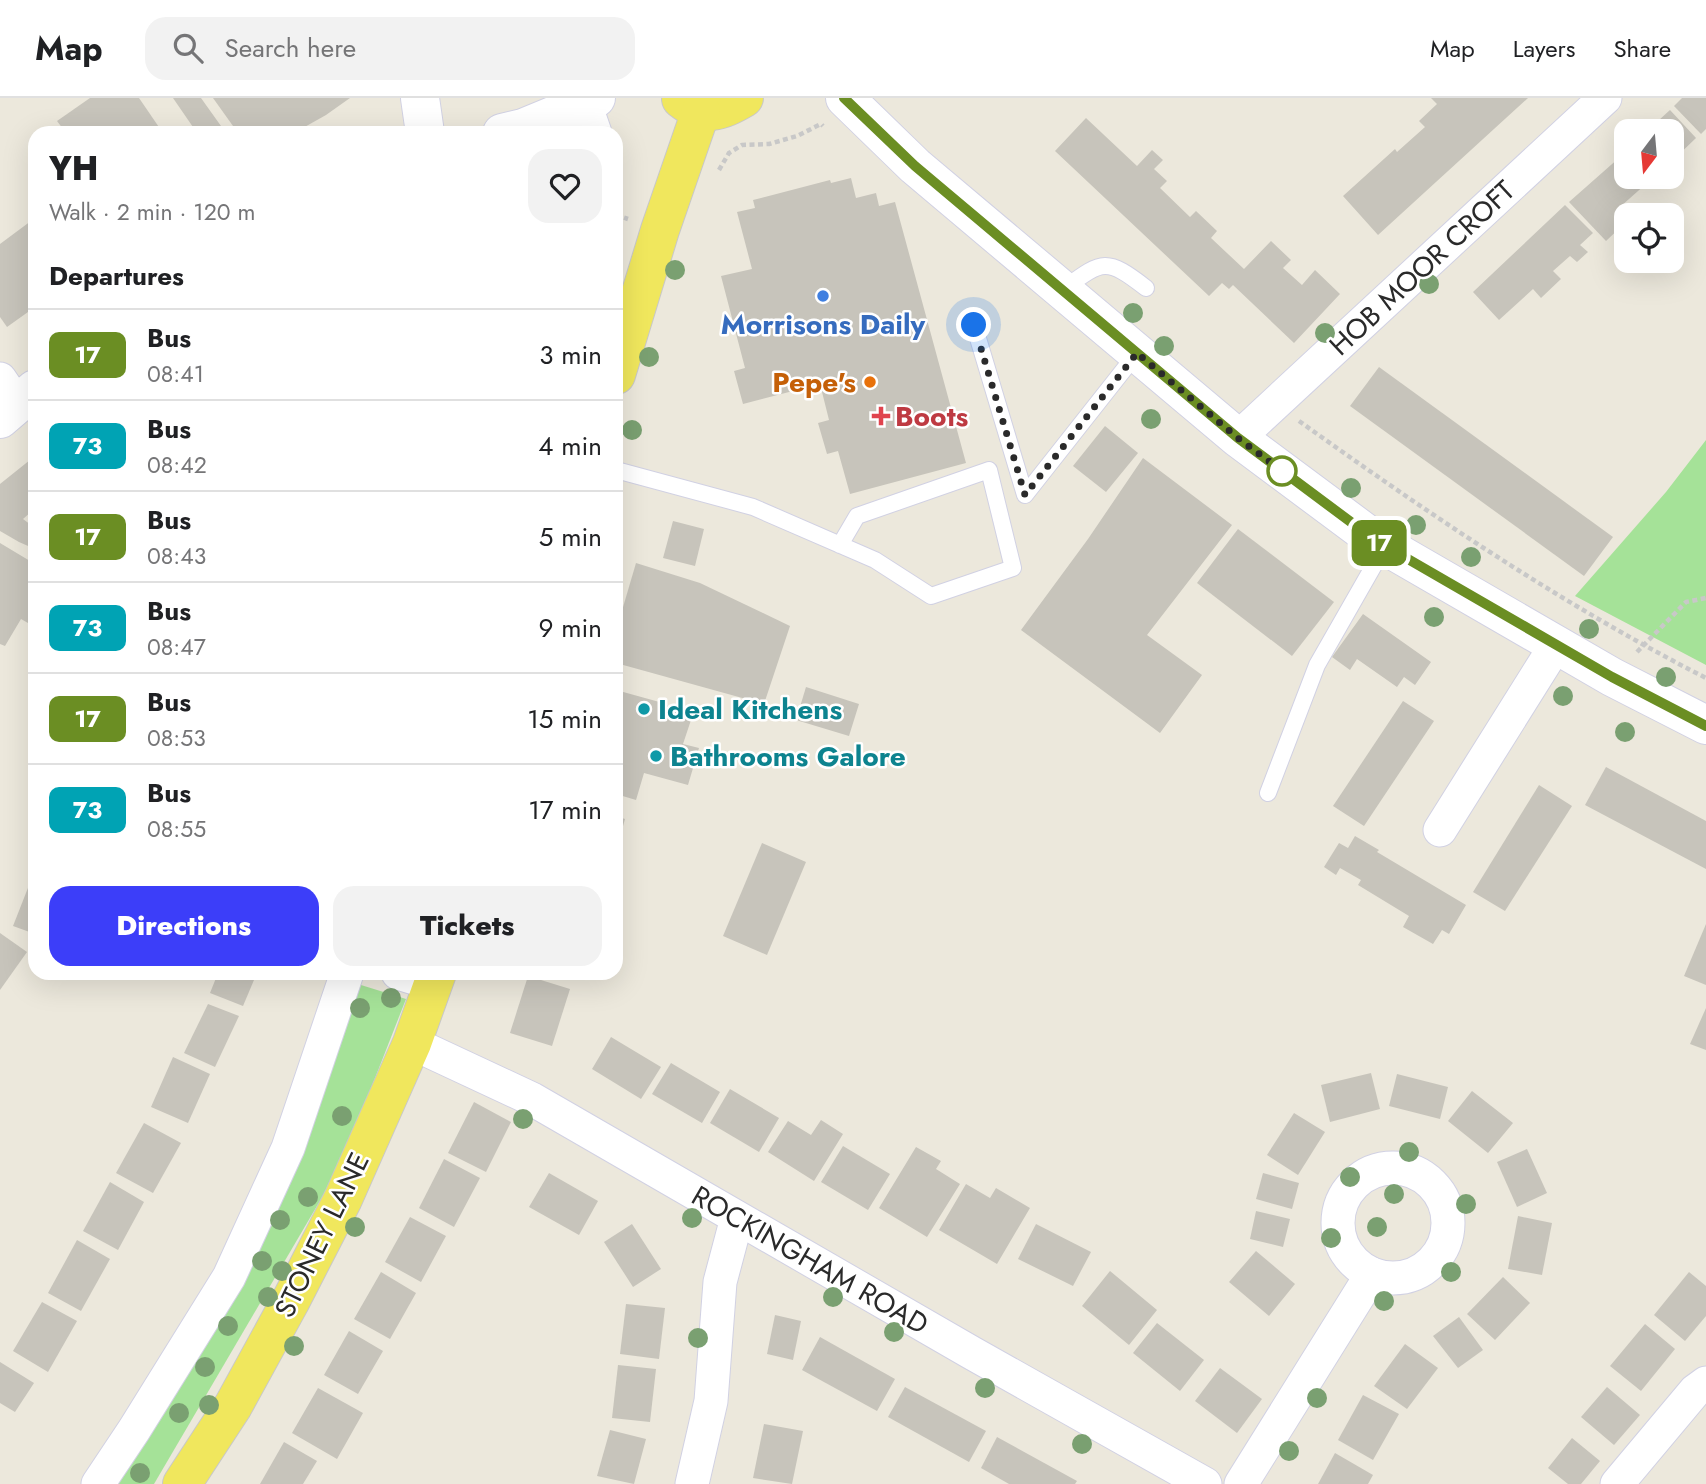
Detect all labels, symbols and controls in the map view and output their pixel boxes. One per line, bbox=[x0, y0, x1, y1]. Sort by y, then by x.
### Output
search box bbox=[145, 17, 635, 80]
text: Map bbox=[35, 25, 103, 72]
icon: search bbox=[169, 29, 207, 67]
text: Search here bbox=[225, 29, 356, 67]
text: Map bbox=[1430, 31, 1475, 66]
text: Layers bbox=[1513, 31, 1575, 66]
text: Share bbox=[1613, 31, 1671, 66]
north arrow bbox=[1614, 119, 1684, 189]
map controls bbox=[1614, 119, 1684, 273]
text: YH bbox=[49, 145, 98, 192]
button: heart bbox=[528, 149, 602, 223]
street label: HOB MOOR CROFT bbox=[1320, 171, 1524, 365]
text: Walk · 2 min · 120 m bbox=[49, 195, 255, 229]
button: locate bbox=[1614, 203, 1684, 273]
text: Departures bbox=[49, 257, 184, 295]
marker: Morrisons Daily bbox=[815, 288, 831, 304]
place label: Morrisons Daily bbox=[721, 304, 926, 345]
your location bbox=[956, 307, 991, 342]
text: Bus bbox=[147, 319, 191, 357]
text: 3 min bbox=[539, 336, 602, 374]
text: 17 bbox=[74, 337, 101, 372]
text: 08:41 bbox=[147, 357, 204, 391]
place label: Pepe's bbox=[772, 362, 856, 403]
marker: Pepe's bbox=[862, 374, 878, 390]
place label: Boots bbox=[895, 396, 969, 437]
marker: Boots bbox=[873, 408, 889, 424]
text: Bus bbox=[147, 410, 191, 448]
text: 4 min bbox=[538, 427, 602, 465]
text: 73 bbox=[73, 428, 102, 463]
text: 08:42 bbox=[147, 448, 207, 482]
unlabelled marker bbox=[1267, 456, 1297, 486]
text: Bus bbox=[147, 501, 191, 539]
text: 5 min bbox=[539, 518, 602, 556]
text: 17 bbox=[74, 519, 101, 554]
line badge: 17 bbox=[1348, 520, 1410, 566]
text: 17 bbox=[1366, 525, 1392, 560]
text: 08:43 bbox=[147, 539, 206, 573]
text: Bus bbox=[147, 592, 191, 630]
text: 9 min bbox=[539, 609, 602, 647]
text: 73 bbox=[73, 610, 102, 645]
text: 08:47 bbox=[147, 630, 206, 664]
text: Bus bbox=[147, 683, 191, 721]
place label: Ideal Kitchens bbox=[658, 689, 842, 730]
text: 15 min bbox=[527, 700, 602, 738]
text: 17 bbox=[74, 701, 101, 736]
marker: Ideal Kitchens bbox=[636, 701, 652, 717]
text: 08:53 bbox=[147, 721, 206, 755]
place label: Bathrooms Galore bbox=[670, 736, 906, 777]
marker: Bathrooms Galore bbox=[648, 748, 664, 764]
text: Bus bbox=[147, 774, 191, 812]
text: 17 min bbox=[528, 791, 602, 829]
text: 73 bbox=[73, 792, 102, 827]
text: 08:55 bbox=[147, 812, 206, 846]
button: Directions bbox=[49, 886, 319, 966]
button: Tickets bbox=[333, 886, 602, 966]
street label: STONEY LANE bbox=[264, 1145, 380, 1325]
street label: ROCKINGHAM ROAD bbox=[684, 1175, 936, 1345]

